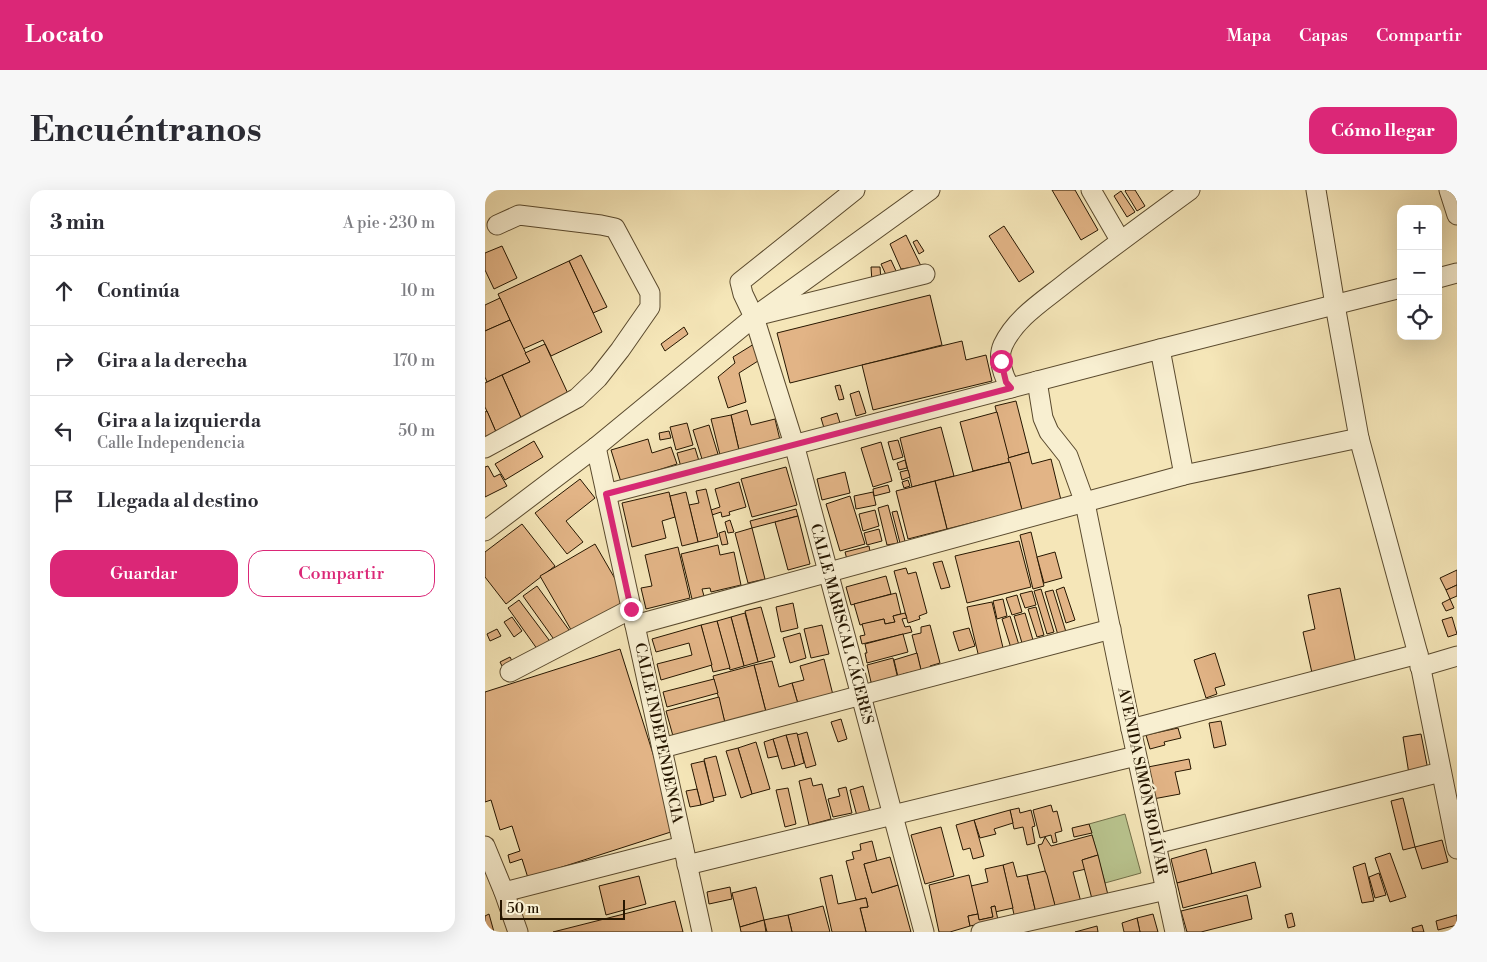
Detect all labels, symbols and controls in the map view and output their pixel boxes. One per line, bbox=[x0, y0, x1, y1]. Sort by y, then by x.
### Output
text: Locato bbox=[25, 20, 104, 50]
text: Mapa bbox=[1227, 24, 1271, 47]
text: Capas bbox=[1299, 24, 1348, 47]
text: Compartir bbox=[1376, 24, 1462, 47]
button: Cómo llegar bbox=[1309, 107, 1457, 154]
text: Encuéntranos bbox=[30, 109, 262, 152]
map controls bbox=[1397, 205, 1442, 340]
button: + bbox=[1397, 205, 1442, 250]
text: 3 min bbox=[50, 210, 105, 236]
text: A pie · 230 m bbox=[343, 213, 435, 233]
button: − bbox=[1397, 250, 1442, 295]
icon: ahead bbox=[50, 277, 78, 305]
text: Continúa bbox=[97, 279, 180, 303]
text: 10 m bbox=[401, 281, 435, 301]
button: locate bbox=[1397, 295, 1442, 340]
icon: right bbox=[50, 347, 78, 375]
text: Gira a la derecha bbox=[97, 349, 247, 373]
route start bbox=[990, 350, 1013, 373]
text: 170 m bbox=[393, 351, 435, 371]
text: Gira a la izquierda bbox=[97, 409, 261, 433]
icon: left bbox=[50, 417, 78, 445]
text: 50 m bbox=[398, 421, 435, 441]
text: Calle Independencia bbox=[97, 433, 245, 453]
icon: arrive bbox=[50, 487, 78, 515]
text: Llegada al destino bbox=[97, 489, 259, 513]
street label: CALLE MARISCAL CÁCERES bbox=[806, 521, 878, 727]
button: Guardar bbox=[50, 550, 238, 597]
button: Compartir bbox=[248, 550, 435, 597]
route end bbox=[620, 598, 643, 621]
street label: CALLE INDEPENDENCIA bbox=[630, 641, 687, 826]
street label: AVENIDA SIMÓN BOLÍVAR bbox=[1113, 684, 1173, 877]
scale bar bbox=[500, 897, 625, 920]
text: 50 m bbox=[507, 900, 539, 918]

